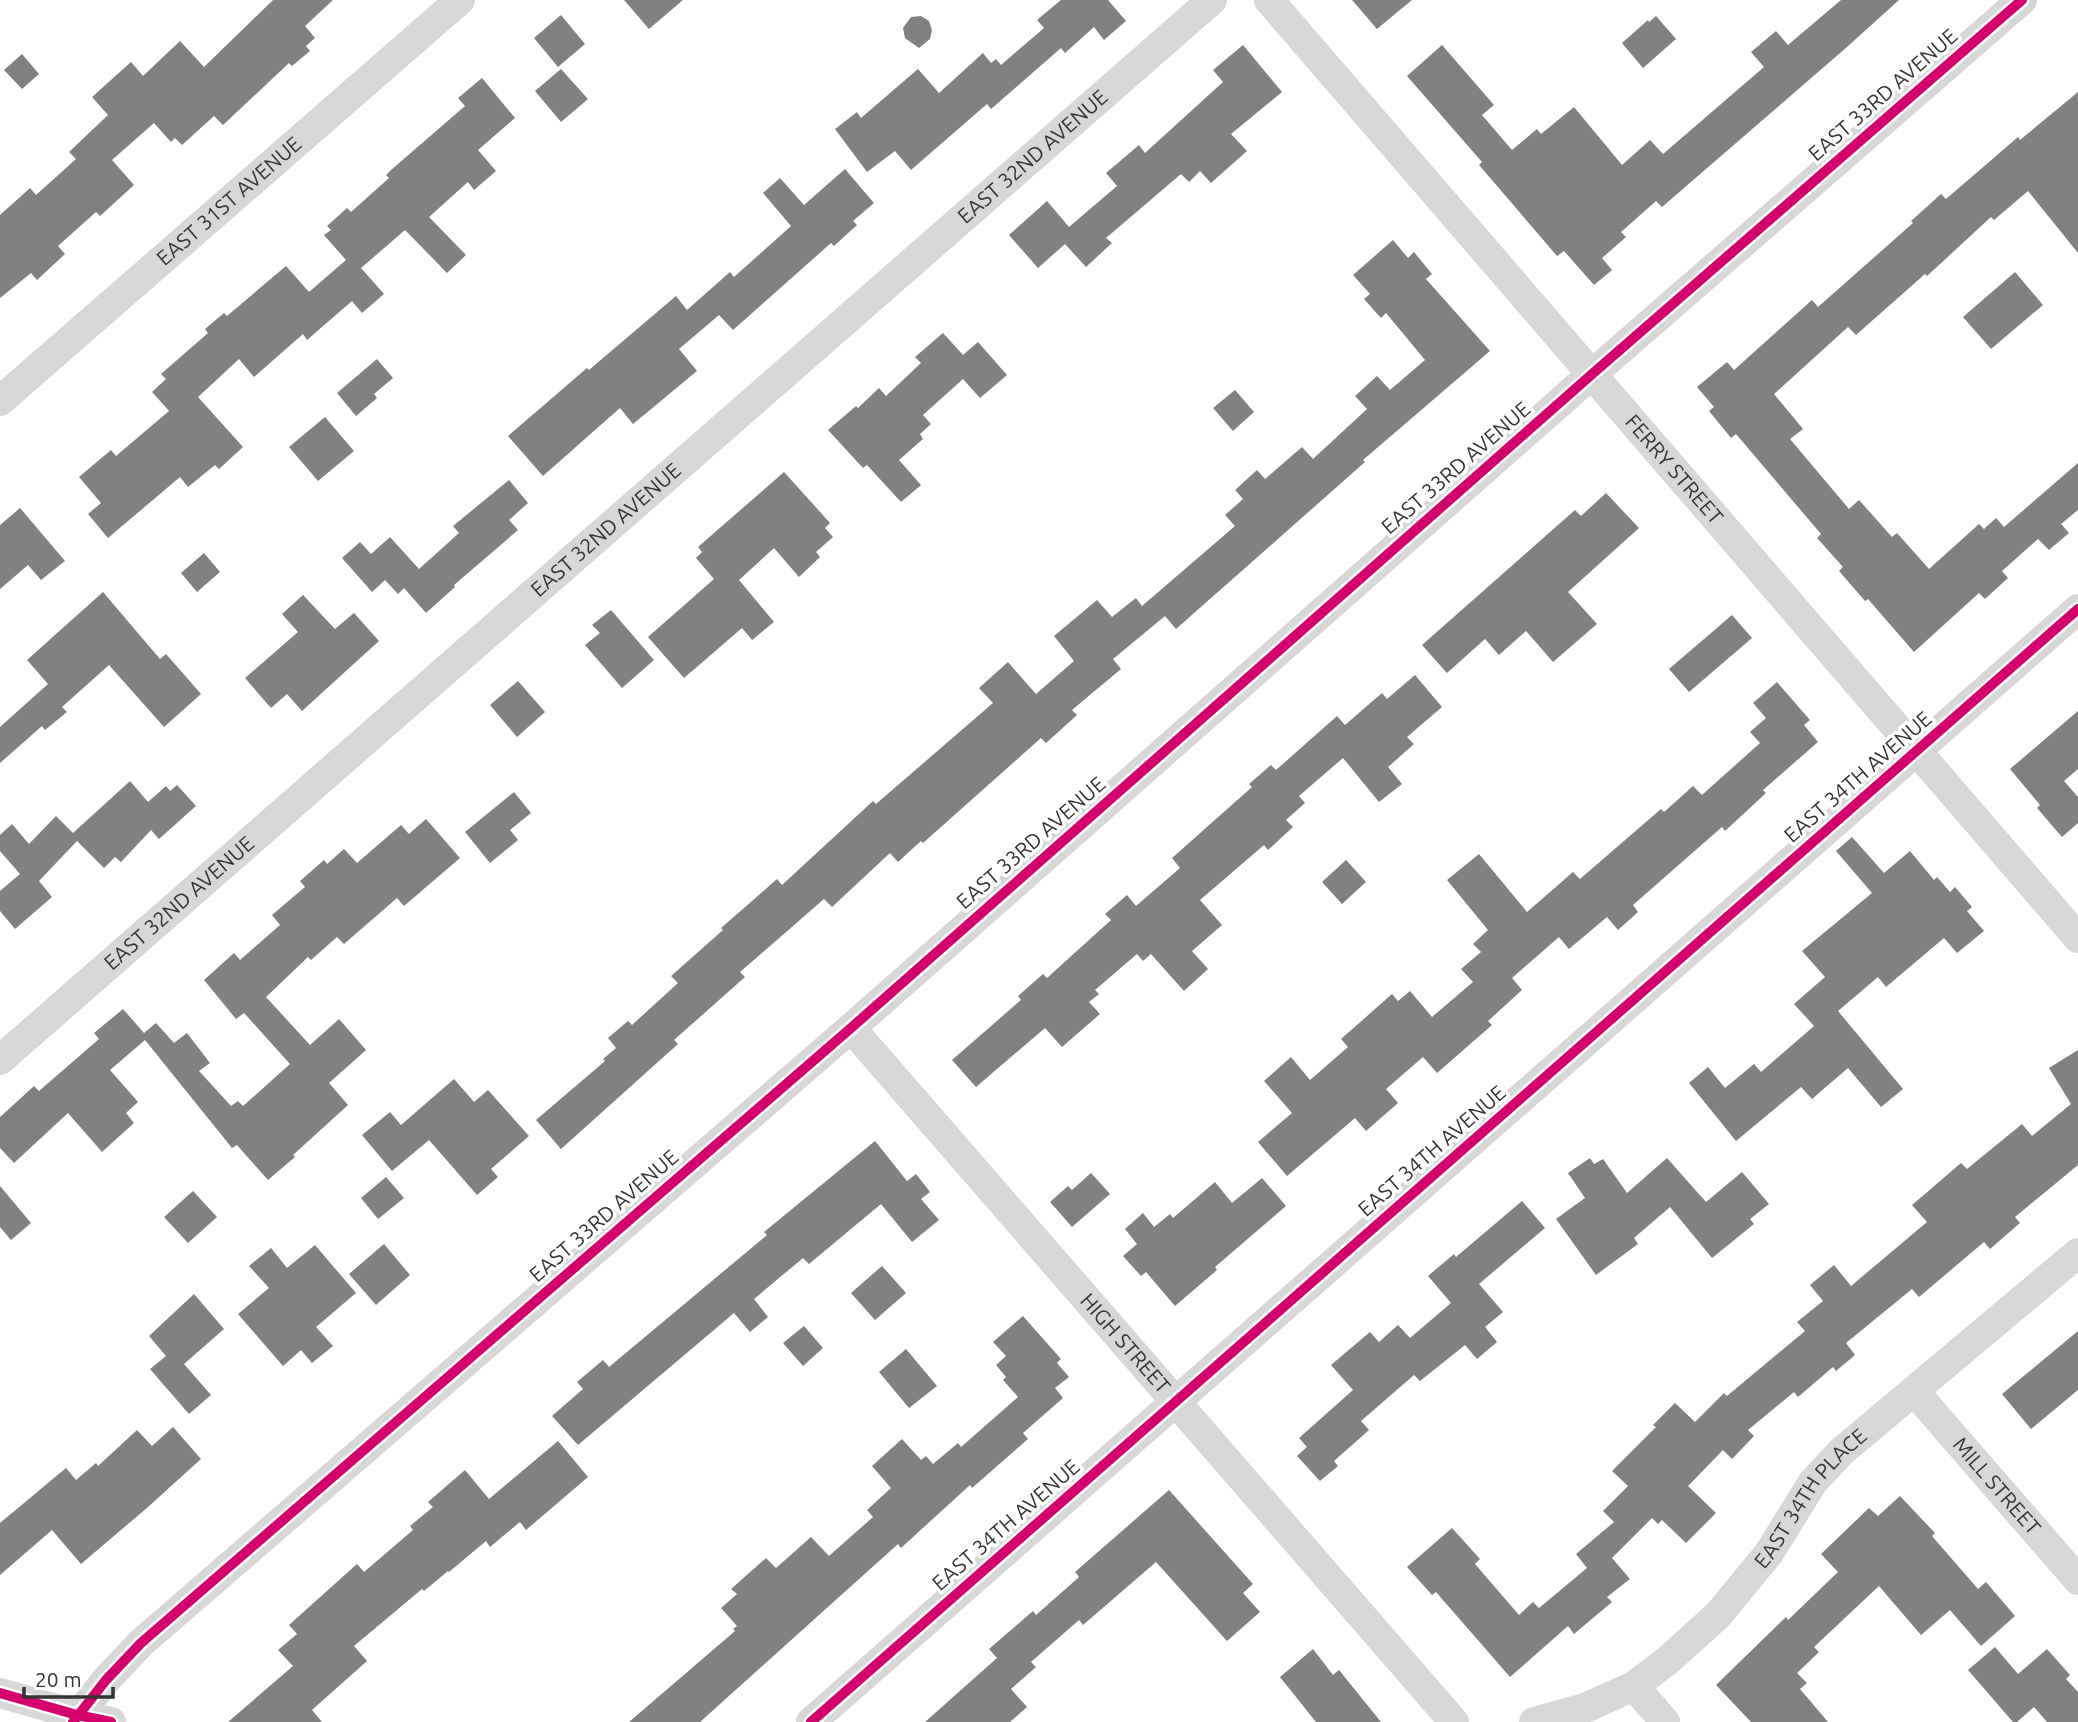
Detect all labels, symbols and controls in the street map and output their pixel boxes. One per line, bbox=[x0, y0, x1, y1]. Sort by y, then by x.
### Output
street label: EAST 33RD AVENUE bbox=[1803, 23, 1961, 165]
street label: EAST 32ND AVENUE bbox=[952, 84, 1112, 228]
street label: EAST 31ST AVENUE bbox=[151, 131, 306, 270]
street label: EAST 33RD AVENUE bbox=[1376, 396, 1534, 538]
street label: FERRY STREET bbox=[1621, 409, 1729, 529]
street label: EAST 32ND AVENUE bbox=[526, 457, 685, 601]
street label: EAST 34TH AVENUE bbox=[1779, 706, 1936, 847]
street label: EAST 33RD AVENUE bbox=[951, 771, 1109, 913]
street label: EAST 32ND AVENUE bbox=[99, 831, 258, 974]
street label: EAST 34TH AVENUE bbox=[1353, 1080, 1510, 1221]
street label: EAST 33RD AVENUE bbox=[524, 1144, 682, 1286]
street label: HIGH STREET bbox=[1076, 1288, 1176, 1398]
street label: EAST 34TH PLACE bbox=[1749, 1423, 1871, 1572]
street label: MILL STREET bbox=[1949, 1432, 2046, 1539]
street label: EAST 34TH AVENUE bbox=[927, 1454, 1084, 1595]
scale bar bbox=[24, 1656, 114, 1700]
text: 20 m bbox=[35, 1667, 82, 1691]

